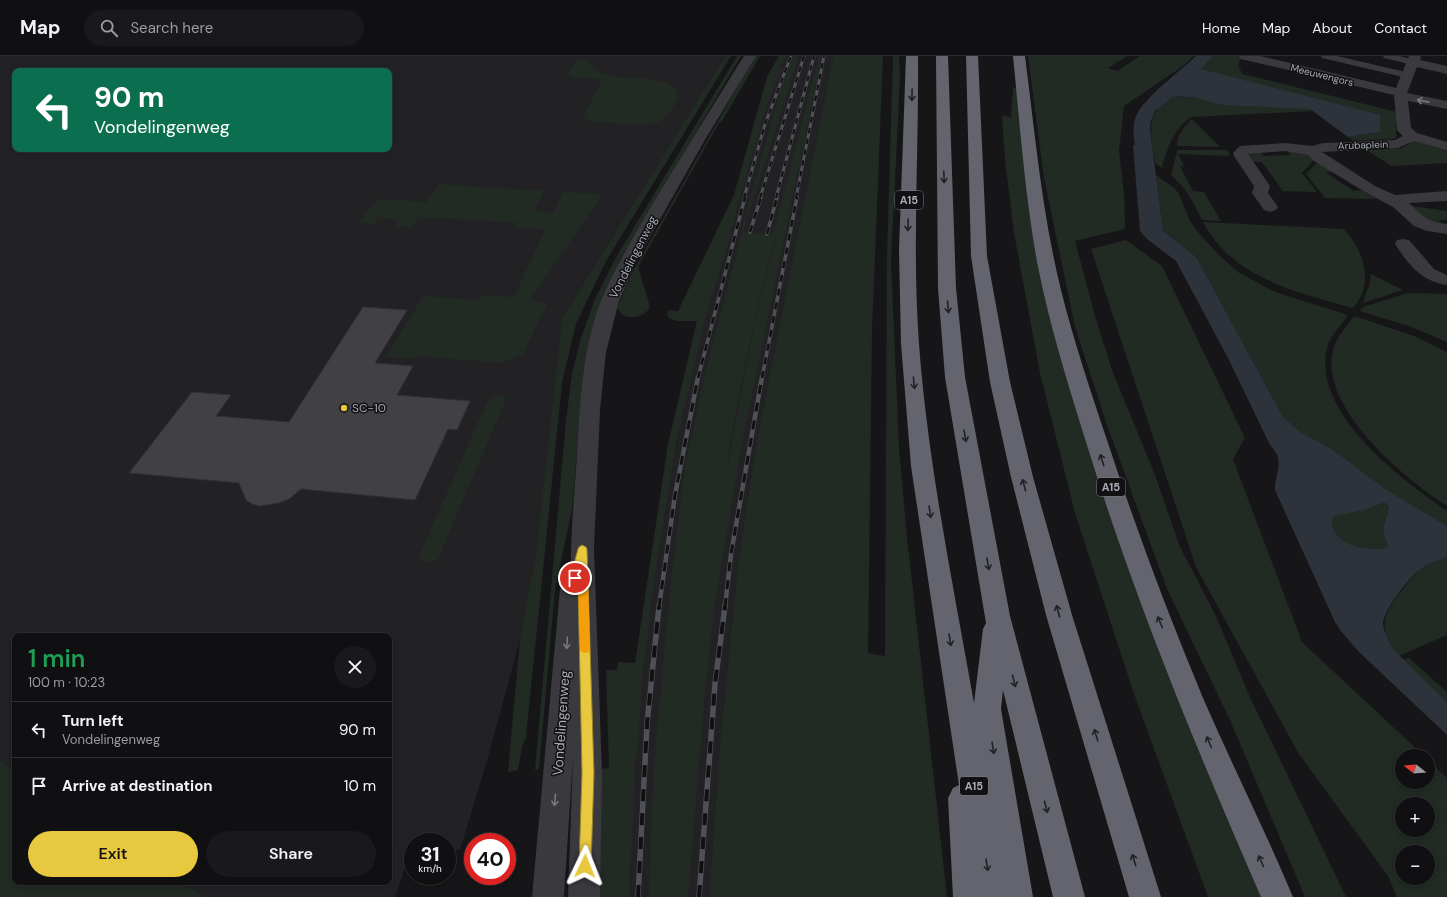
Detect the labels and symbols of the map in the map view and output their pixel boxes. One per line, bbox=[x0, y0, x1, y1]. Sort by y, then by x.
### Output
street label: Meeuwengors bbox=[1289, 61, 1355, 89]
one-way arrow bbox=[908, 88, 916, 101]
one-way arrow bbox=[1417, 96, 1430, 104]
street label: Arubaplein bbox=[1338, 138, 1389, 152]
one-way arrow bbox=[940, 170, 947, 183]
road number: A15 bbox=[895, 191, 923, 209]
street label: Vondelingenweg bbox=[605, 213, 661, 301]
one-way arrow bbox=[904, 218, 912, 231]
one-way arrow bbox=[945, 300, 952, 313]
one-way arrow bbox=[910, 376, 918, 389]
place label: SC-10 bbox=[352, 400, 386, 416]
marker: SC-10 bbox=[339, 403, 349, 413]
one-way arrow bbox=[961, 429, 969, 442]
one-way arrow bbox=[1098, 453, 1105, 466]
road number: A15 bbox=[1097, 478, 1125, 496]
one-way arrow bbox=[1020, 479, 1027, 492]
one-way arrow bbox=[926, 505, 934, 518]
one-way arrow bbox=[984, 557, 992, 570]
pin bbox=[558, 561, 592, 595]
one-way arrow bbox=[1054, 605, 1061, 618]
one-way arrow bbox=[1156, 616, 1163, 628]
one-way arrow bbox=[946, 633, 954, 646]
one-way arrow bbox=[564, 636, 571, 649]
street label: Vondelingenweg bbox=[548, 669, 574, 776]
one-way arrow bbox=[1010, 674, 1018, 687]
one-way arrow bbox=[1092, 729, 1099, 742]
one-way arrow bbox=[1204, 737, 1212, 749]
one-way arrow bbox=[989, 741, 997, 754]
north arrow bbox=[1395, 749, 1435, 789]
road number: A15 bbox=[960, 777, 988, 795]
one-way arrow bbox=[552, 793, 559, 806]
one-way arrow bbox=[1043, 800, 1050, 813]
speed limit sign: 40 bbox=[464, 833, 516, 885]
position arrow bbox=[564, 845, 606, 887]
one-way arrow bbox=[1130, 853, 1137, 866]
one-way arrow bbox=[1257, 856, 1264, 868]
one-way arrow bbox=[983, 858, 991, 871]

